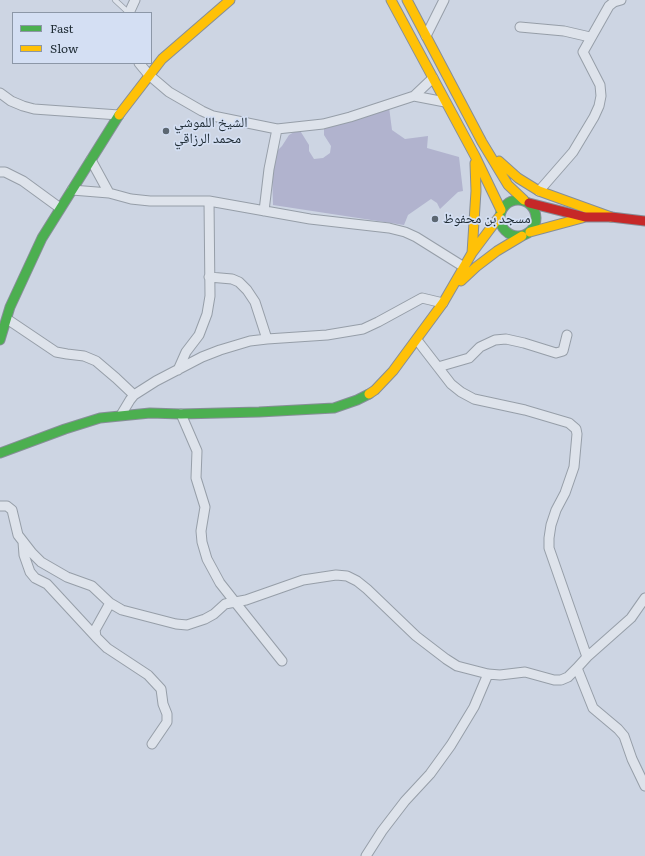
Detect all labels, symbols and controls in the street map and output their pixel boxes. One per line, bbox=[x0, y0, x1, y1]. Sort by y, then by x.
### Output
legend bbox=[12, 12, 152, 64]
text: Fast bbox=[50, 19, 73, 37]
text: Slow bbox=[50, 39, 78, 57]
place label: الشيخ اللموشي محمد الرزاقي bbox=[174, 115, 248, 148]
marker: الشيخ اللموشي محمد الرزاقي bbox=[161, 126, 171, 136]
place label: مسجد بن محفوظ bbox=[443, 211, 531, 227]
marker: مسجد بن محفوظ bbox=[430, 214, 440, 224]

